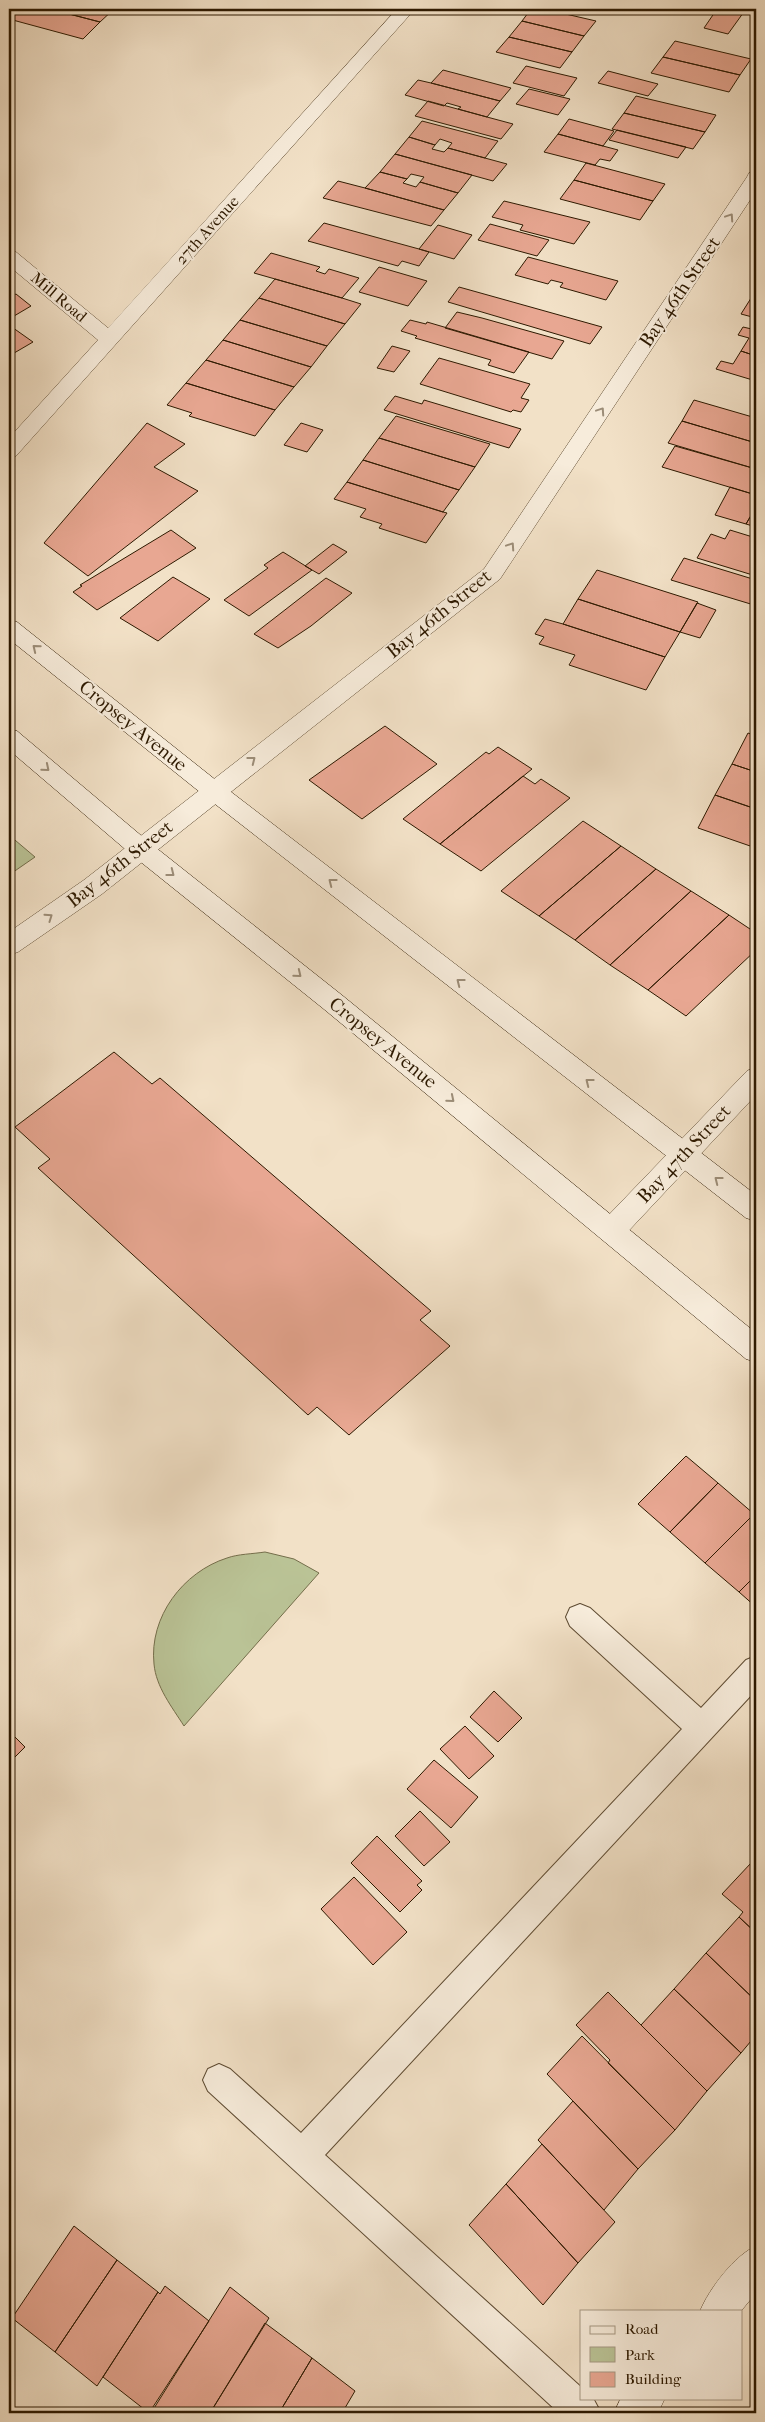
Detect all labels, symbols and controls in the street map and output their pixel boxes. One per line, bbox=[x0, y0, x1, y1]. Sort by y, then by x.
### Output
street label: 27th Avenue bbox=[171, 192, 243, 268]
one-way arrow bbox=[724, 214, 733, 223]
street label: Bay 46th Street bbox=[635, 233, 725, 351]
street label: Mill Road bbox=[27, 268, 91, 326]
one-way arrow bbox=[595, 407, 604, 417]
one-way arrow bbox=[505, 542, 514, 552]
street label: Bay 46th Street bbox=[382, 565, 496, 663]
one-way arrow bbox=[33, 646, 42, 654]
street label: Cropsey Avenue bbox=[75, 676, 191, 776]
one-way arrow bbox=[246, 758, 255, 766]
one-way arrow bbox=[41, 763, 50, 772]
street label: Bay 46th Street bbox=[63, 816, 177, 912]
one-way arrow bbox=[165, 867, 174, 875]
one-way arrow bbox=[328, 879, 338, 888]
one-way arrow bbox=[44, 914, 53, 924]
one-way arrow bbox=[292, 969, 301, 977]
one-way arrow bbox=[457, 978, 466, 987]
street label: Cropsey Avenue bbox=[325, 993, 441, 1093]
one-way arrow bbox=[586, 1079, 595, 1087]
one-way arrow bbox=[445, 1094, 454, 1103]
street label: Bay 47th Street bbox=[633, 1100, 735, 1208]
one-way arrow bbox=[715, 1178, 724, 1186]
legend bbox=[580, 2310, 742, 2400]
text: Road bbox=[625, 2320, 659, 2338]
text: Park bbox=[625, 2346, 655, 2364]
text: Building bbox=[625, 2370, 682, 2388]

